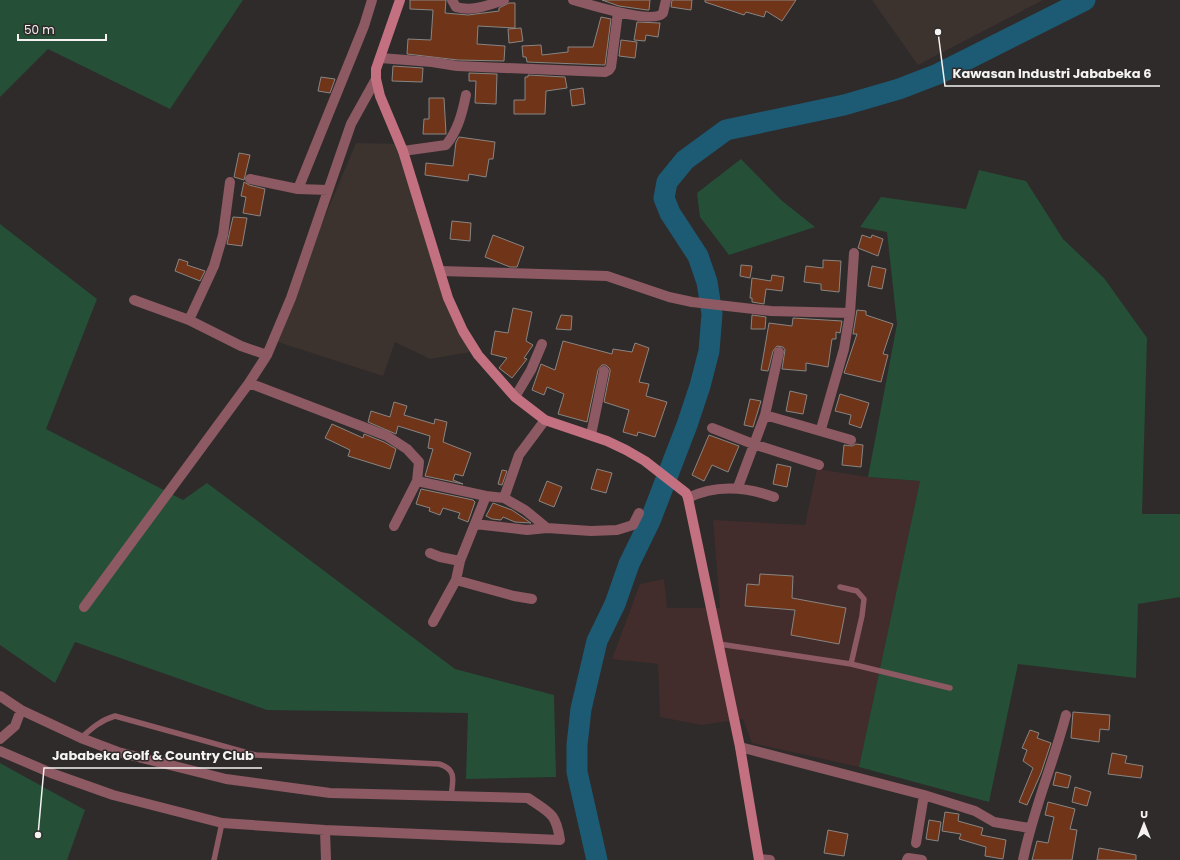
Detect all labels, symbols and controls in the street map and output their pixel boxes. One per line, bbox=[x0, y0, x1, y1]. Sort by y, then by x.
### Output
scale bar bbox=[18, 16, 106, 42]
text: 50 m bbox=[24, 21, 55, 38]
callout: Kawasan Industri Jababeka 6 bbox=[945, 61, 1160, 86]
text: Kawasan Industri Jababeka 6 bbox=[952, 64, 1152, 83]
callout: Jababeka Golf & Country Club bbox=[44, 743, 262, 768]
text: Jababeka Golf & Country Club bbox=[52, 746, 254, 765]
north arrow bbox=[1124, 804, 1164, 844]
text: U bbox=[1140, 806, 1148, 822]

